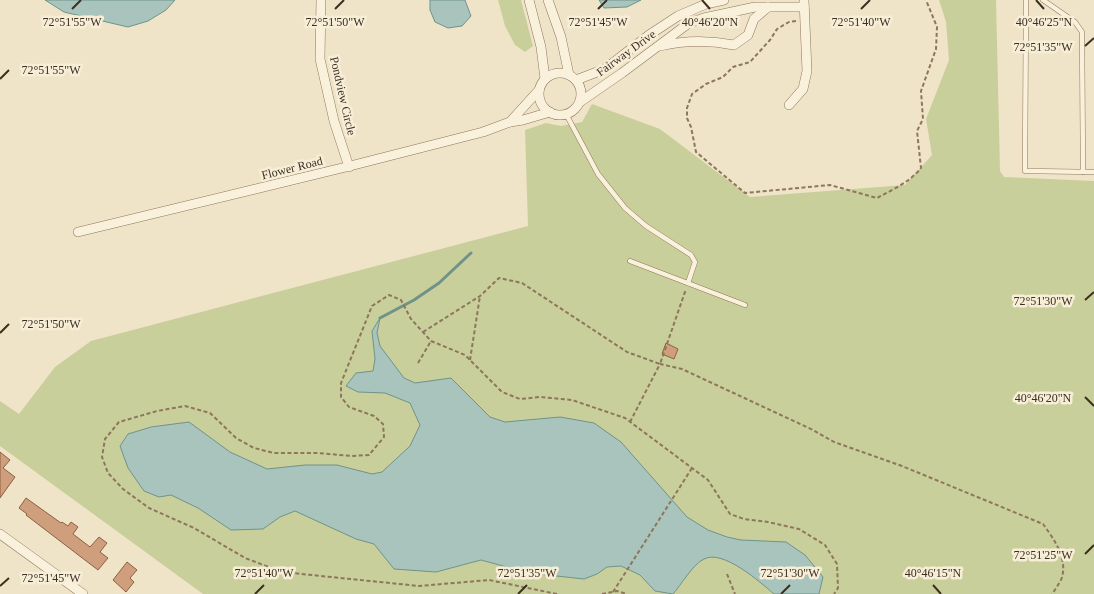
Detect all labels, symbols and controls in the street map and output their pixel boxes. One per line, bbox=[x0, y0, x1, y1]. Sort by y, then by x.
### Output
text: 72°51'55"W bbox=[42, 15, 102, 29]
text: 72°51'50"W bbox=[305, 15, 365, 29]
text: 72°51'45"W bbox=[568, 15, 628, 29]
text: 40°46'20"N bbox=[682, 15, 739, 29]
text: 72°51'40"W bbox=[831, 15, 891, 29]
text: 40°46'25"N bbox=[1016, 15, 1073, 29]
street label: Fairway Drive bbox=[594, 27, 658, 79]
text: 72°51'35"W bbox=[1013, 40, 1073, 54]
street label: Pondview Circle bbox=[327, 55, 359, 137]
text: 72°51'55"W bbox=[21, 63, 81, 77]
street label: Flower Road bbox=[260, 154, 324, 182]
text: 72°51'30"W bbox=[1013, 294, 1073, 308]
text: 72°51'50"W bbox=[21, 317, 81, 331]
text: 40°46'20"N bbox=[1015, 391, 1072, 405]
text: 72°51'25"W bbox=[1013, 548, 1073, 562]
text: 72°51'40"W bbox=[234, 566, 294, 580]
text: 72°51'35"W bbox=[497, 566, 557, 580]
text: 72°51'30"W bbox=[760, 566, 820, 580]
text: 40°46'15"N bbox=[905, 566, 962, 580]
text: 72°51'45"W bbox=[21, 571, 81, 585]

